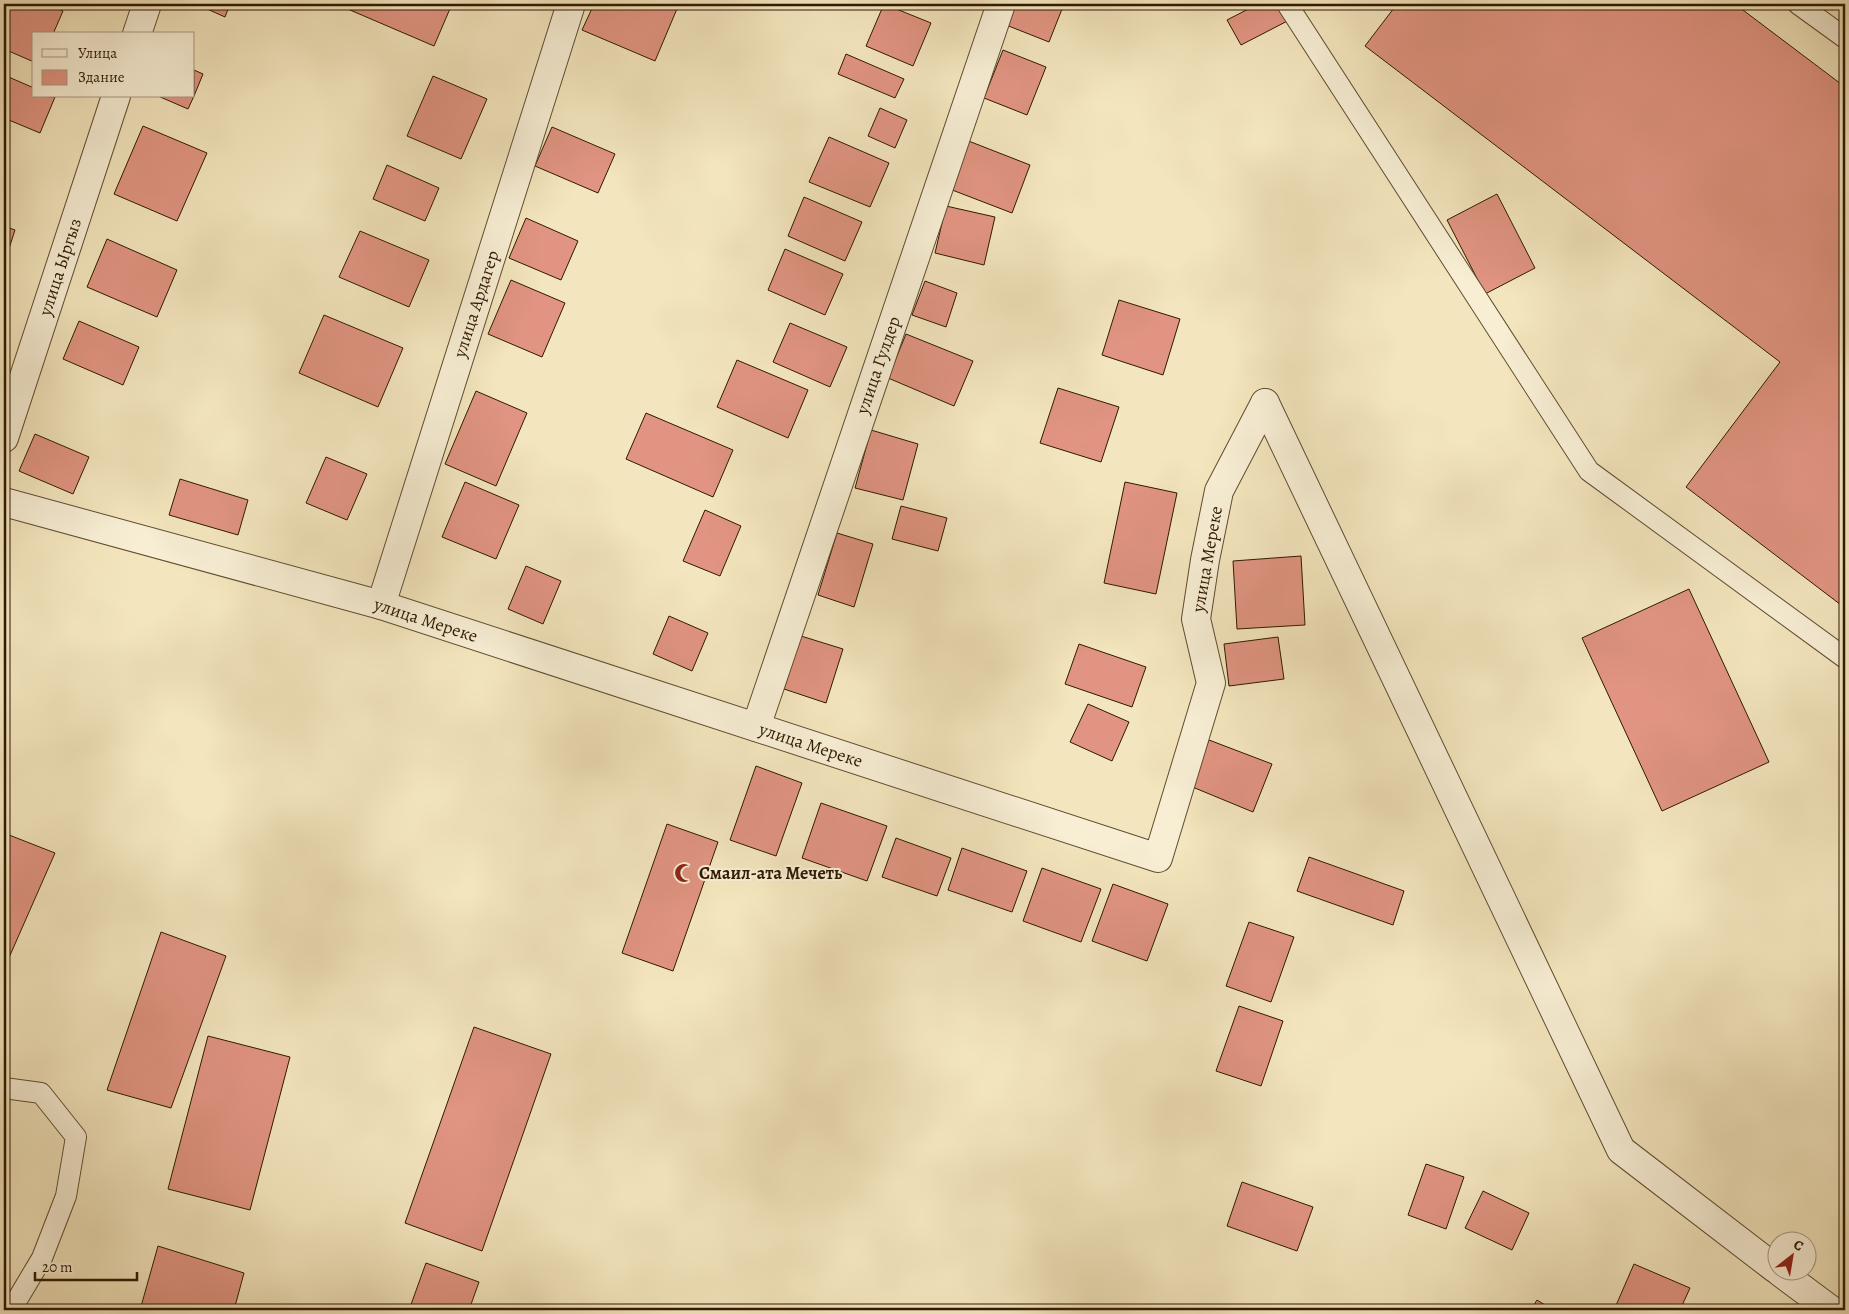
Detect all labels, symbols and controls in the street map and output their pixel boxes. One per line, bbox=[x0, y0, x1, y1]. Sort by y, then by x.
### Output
legend bbox=[32, 32, 195, 98]
text: Улица bbox=[78, 43, 117, 63]
text: Здание bbox=[78, 67, 125, 87]
street label: улица Ыргыз bbox=[33, 215, 87, 320]
street label: улица Ардагер bbox=[447, 247, 505, 362]
street label: улица Гулдер bbox=[850, 313, 906, 418]
street label: улица Мереке bbox=[1186, 504, 1228, 615]
street label: улица Мереке bbox=[370, 592, 481, 648]
street label: улица Мереке bbox=[755, 717, 866, 773]
place label: Смаил-ата Мечеть bbox=[699, 861, 843, 885]
mosque icon: Смаил-ата Мечеть bbox=[673, 862, 695, 884]
north arrow bbox=[1766, 1232, 1816, 1282]
text: С bbox=[1790, 1235, 1807, 1256]
scale bar bbox=[35, 1249, 138, 1281]
text: 20 m bbox=[42, 1257, 73, 1277]

